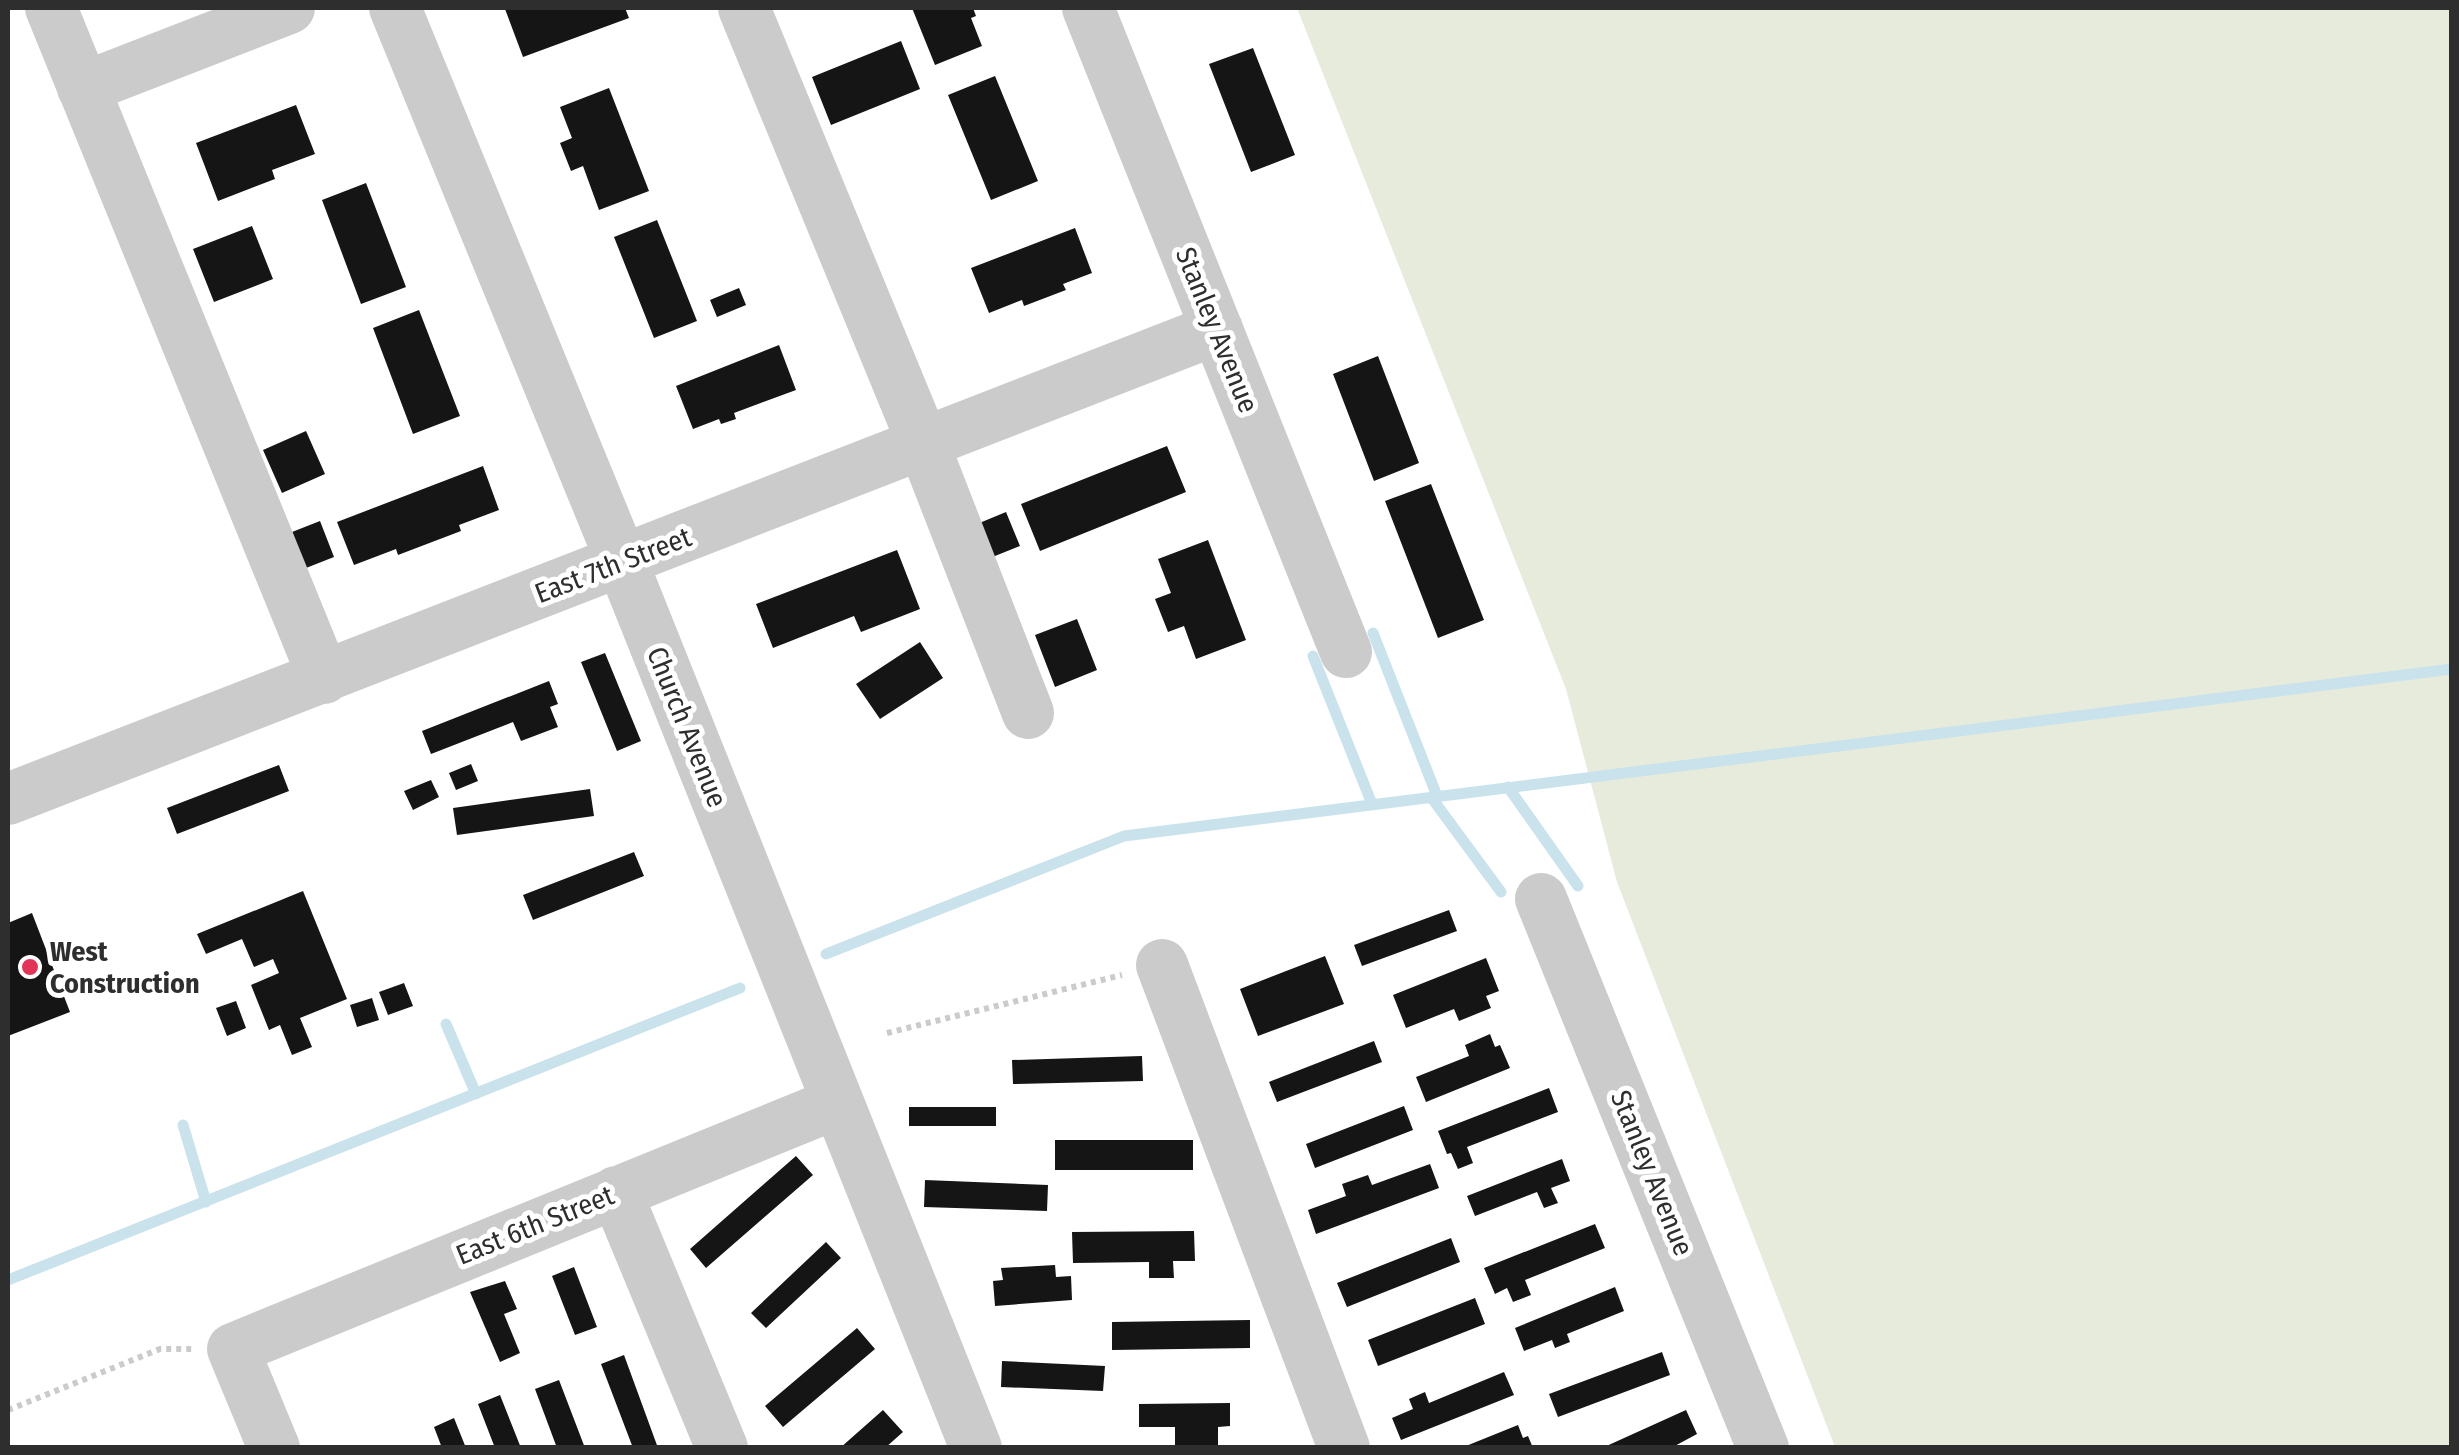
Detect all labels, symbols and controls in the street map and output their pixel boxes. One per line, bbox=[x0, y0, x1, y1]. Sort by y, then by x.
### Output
street label: Stanley Avenue bbox=[1169, 242, 1265, 418]
street label: East 7th Street bbox=[530, 520, 697, 610]
street label: Church Avenue bbox=[640, 642, 734, 812]
place label: West Construction bbox=[50, 935, 200, 1000]
marker: West Construction bbox=[19, 956, 41, 978]
street label: Stanley Avenue bbox=[1604, 1085, 1700, 1261]
street label: East 6th Street bbox=[451, 1178, 619, 1272]

